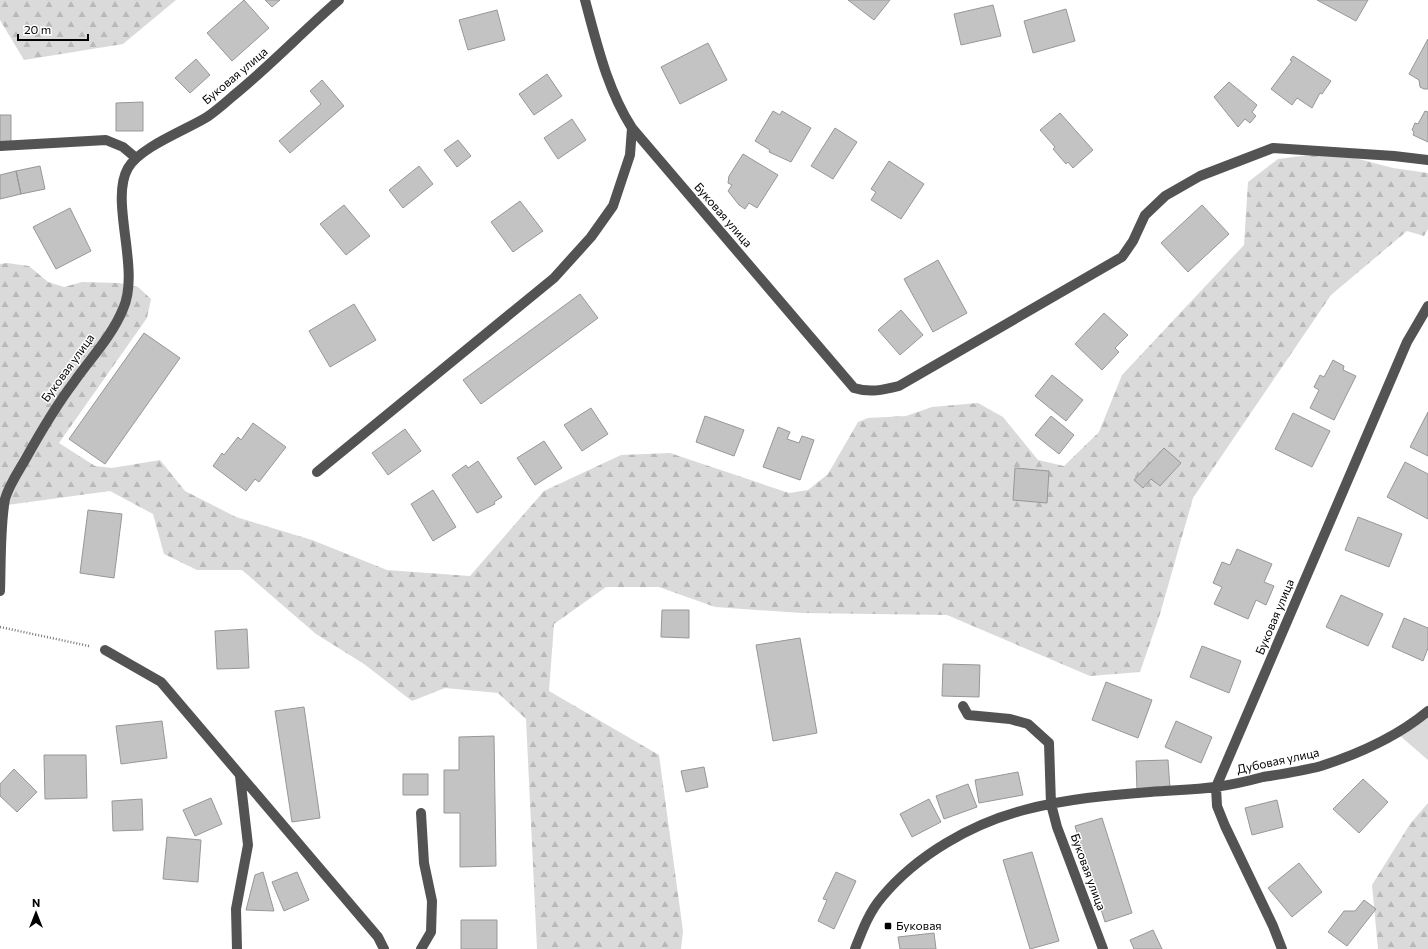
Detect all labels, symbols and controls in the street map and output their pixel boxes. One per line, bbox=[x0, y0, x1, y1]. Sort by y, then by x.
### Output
scale bar bbox=[18, 16, 88, 42]
text: 20 m bbox=[24, 22, 51, 36]
street label: Буковая улица bbox=[199, 44, 270, 107]
street label: Буковая улица bbox=[692, 179, 756, 249]
street label: Буковая улица bbox=[38, 331, 97, 404]
street label: Буковая улица bbox=[1252, 577, 1296, 657]
street label: Дубовая улица bbox=[1235, 744, 1320, 776]
street label: Буковая улица bbox=[1069, 831, 1109, 912]
north arrow bbox=[16, 893, 56, 933]
text: N bbox=[32, 896, 40, 909]
place label: Буковая bbox=[896, 918, 942, 932]
marker: Буковая bbox=[883, 921, 893, 931]

